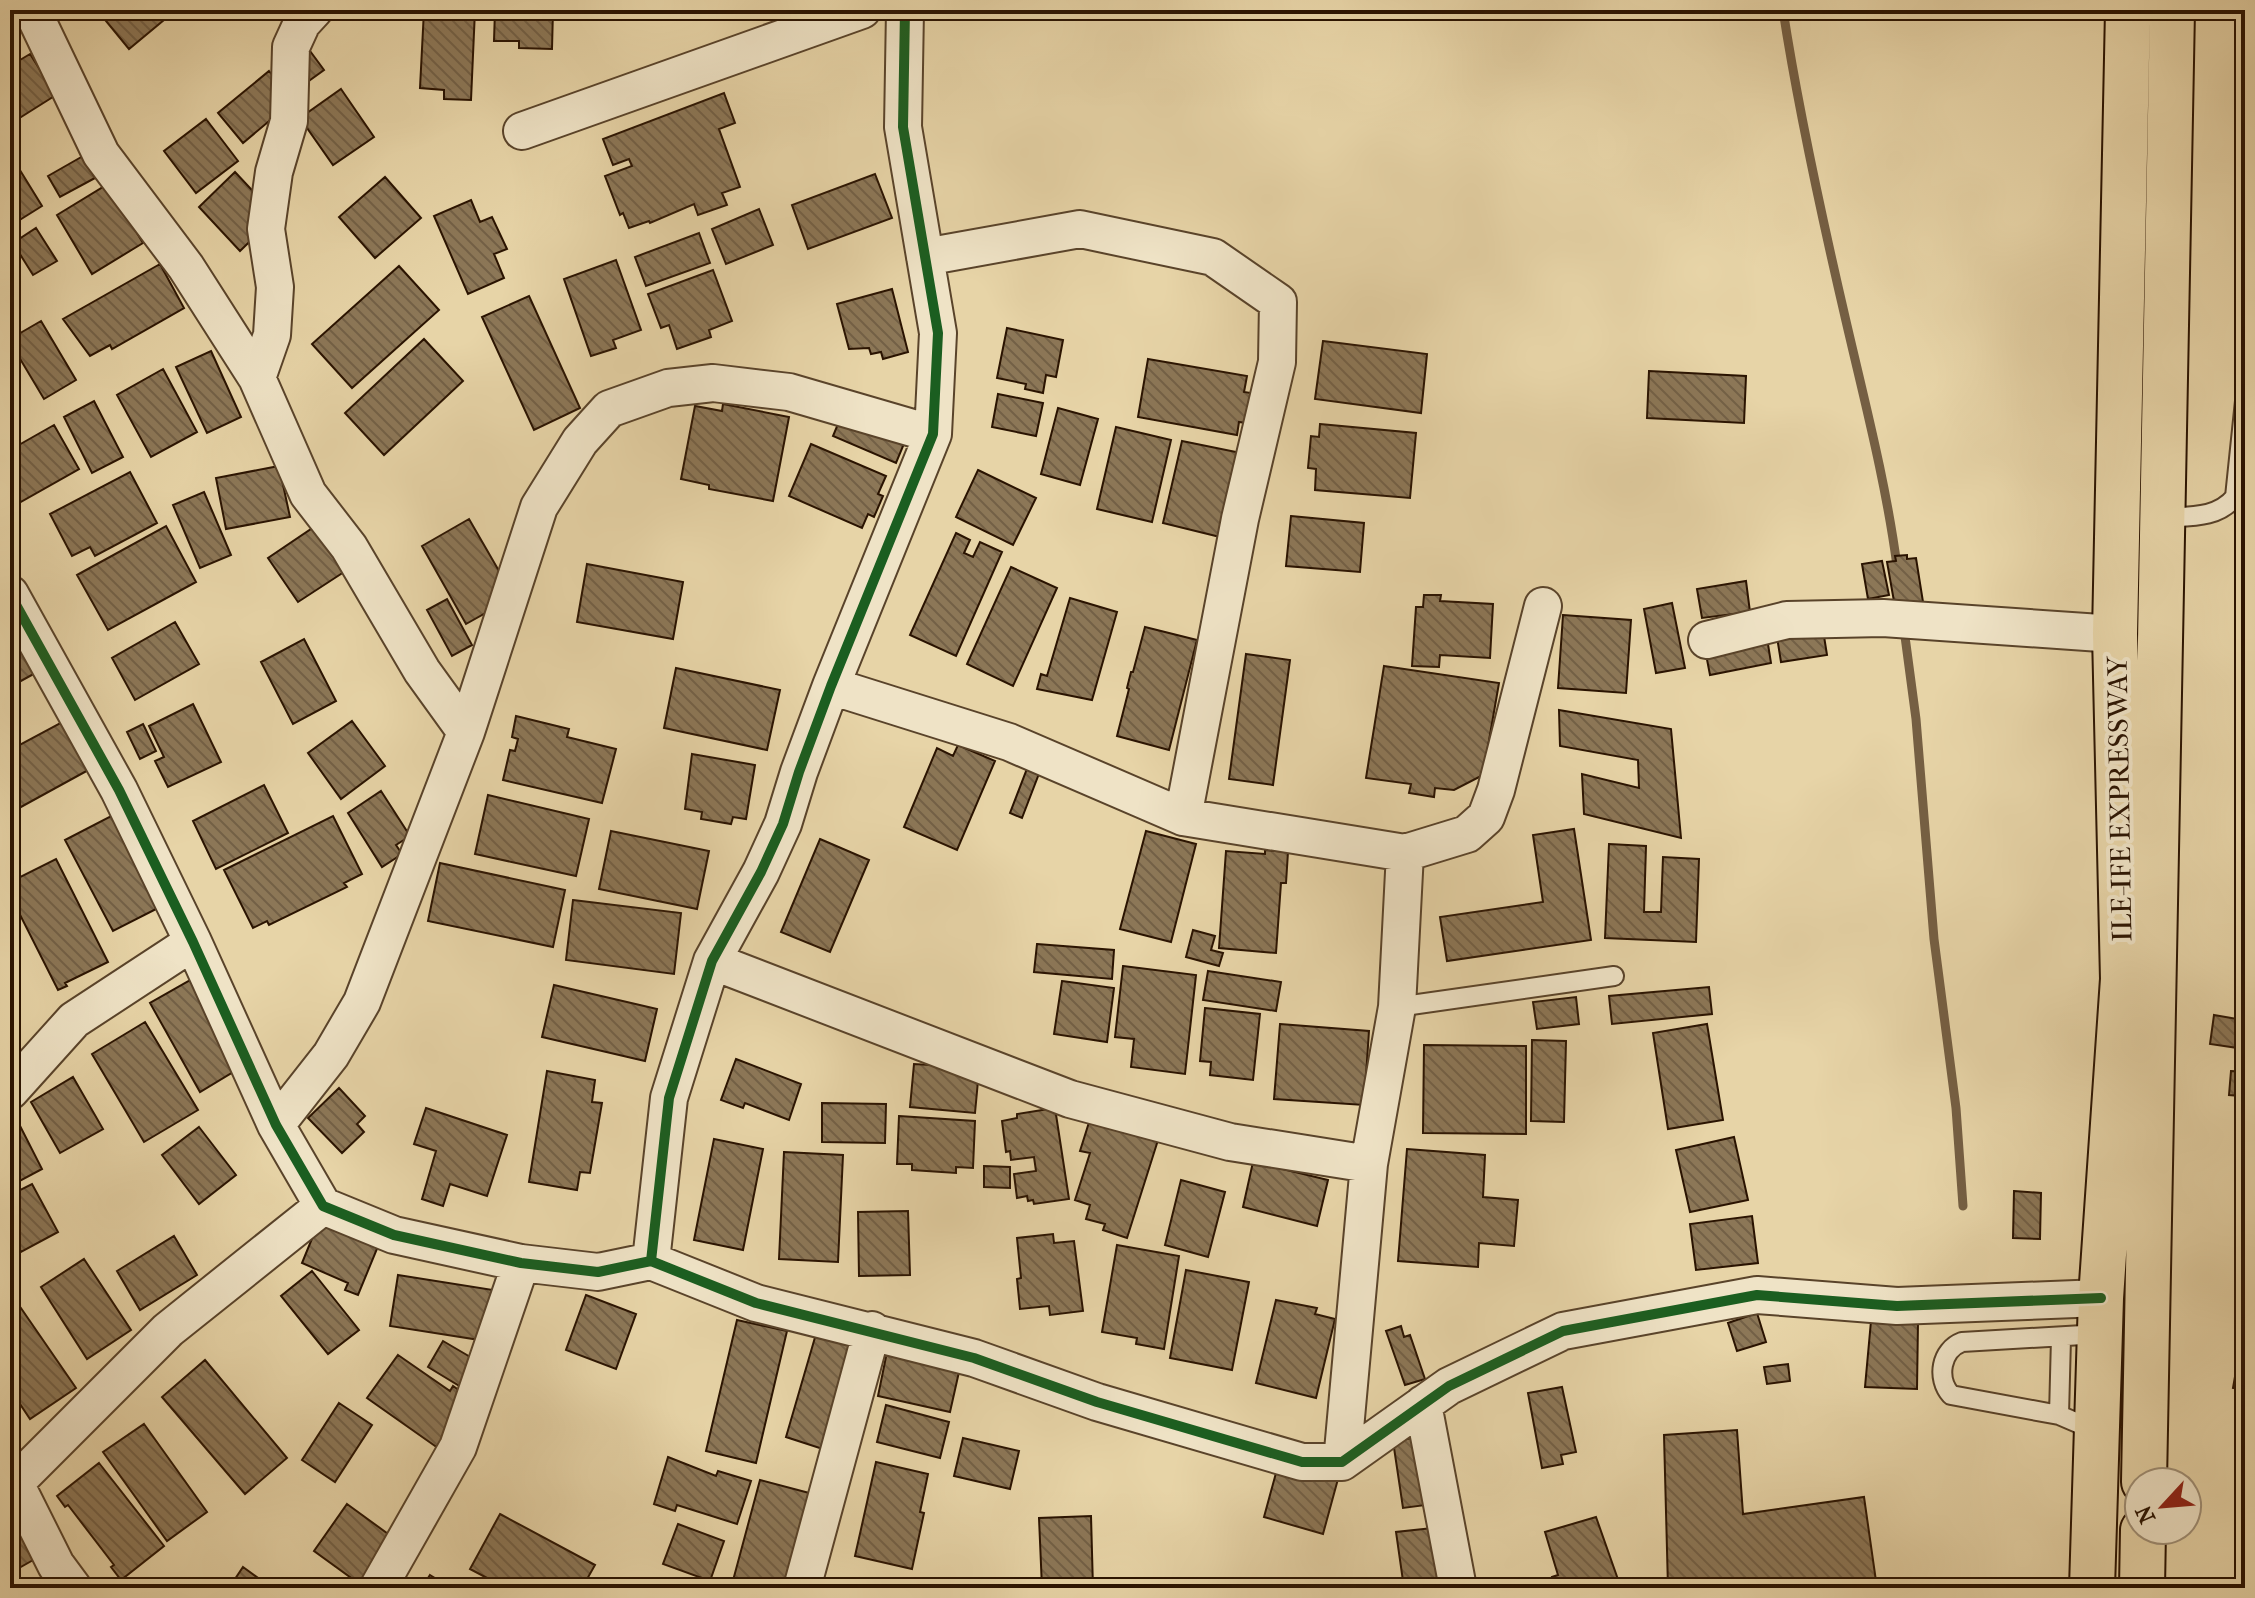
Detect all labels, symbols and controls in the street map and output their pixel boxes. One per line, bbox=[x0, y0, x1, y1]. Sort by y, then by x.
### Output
street label: ILE-IFE EXPRESSWAY bbox=[2100, 655, 2138, 942]
north arrow bbox=[2123, 1466, 2203, 1546]
text: N bbox=[2130, 1501, 2161, 1528]

